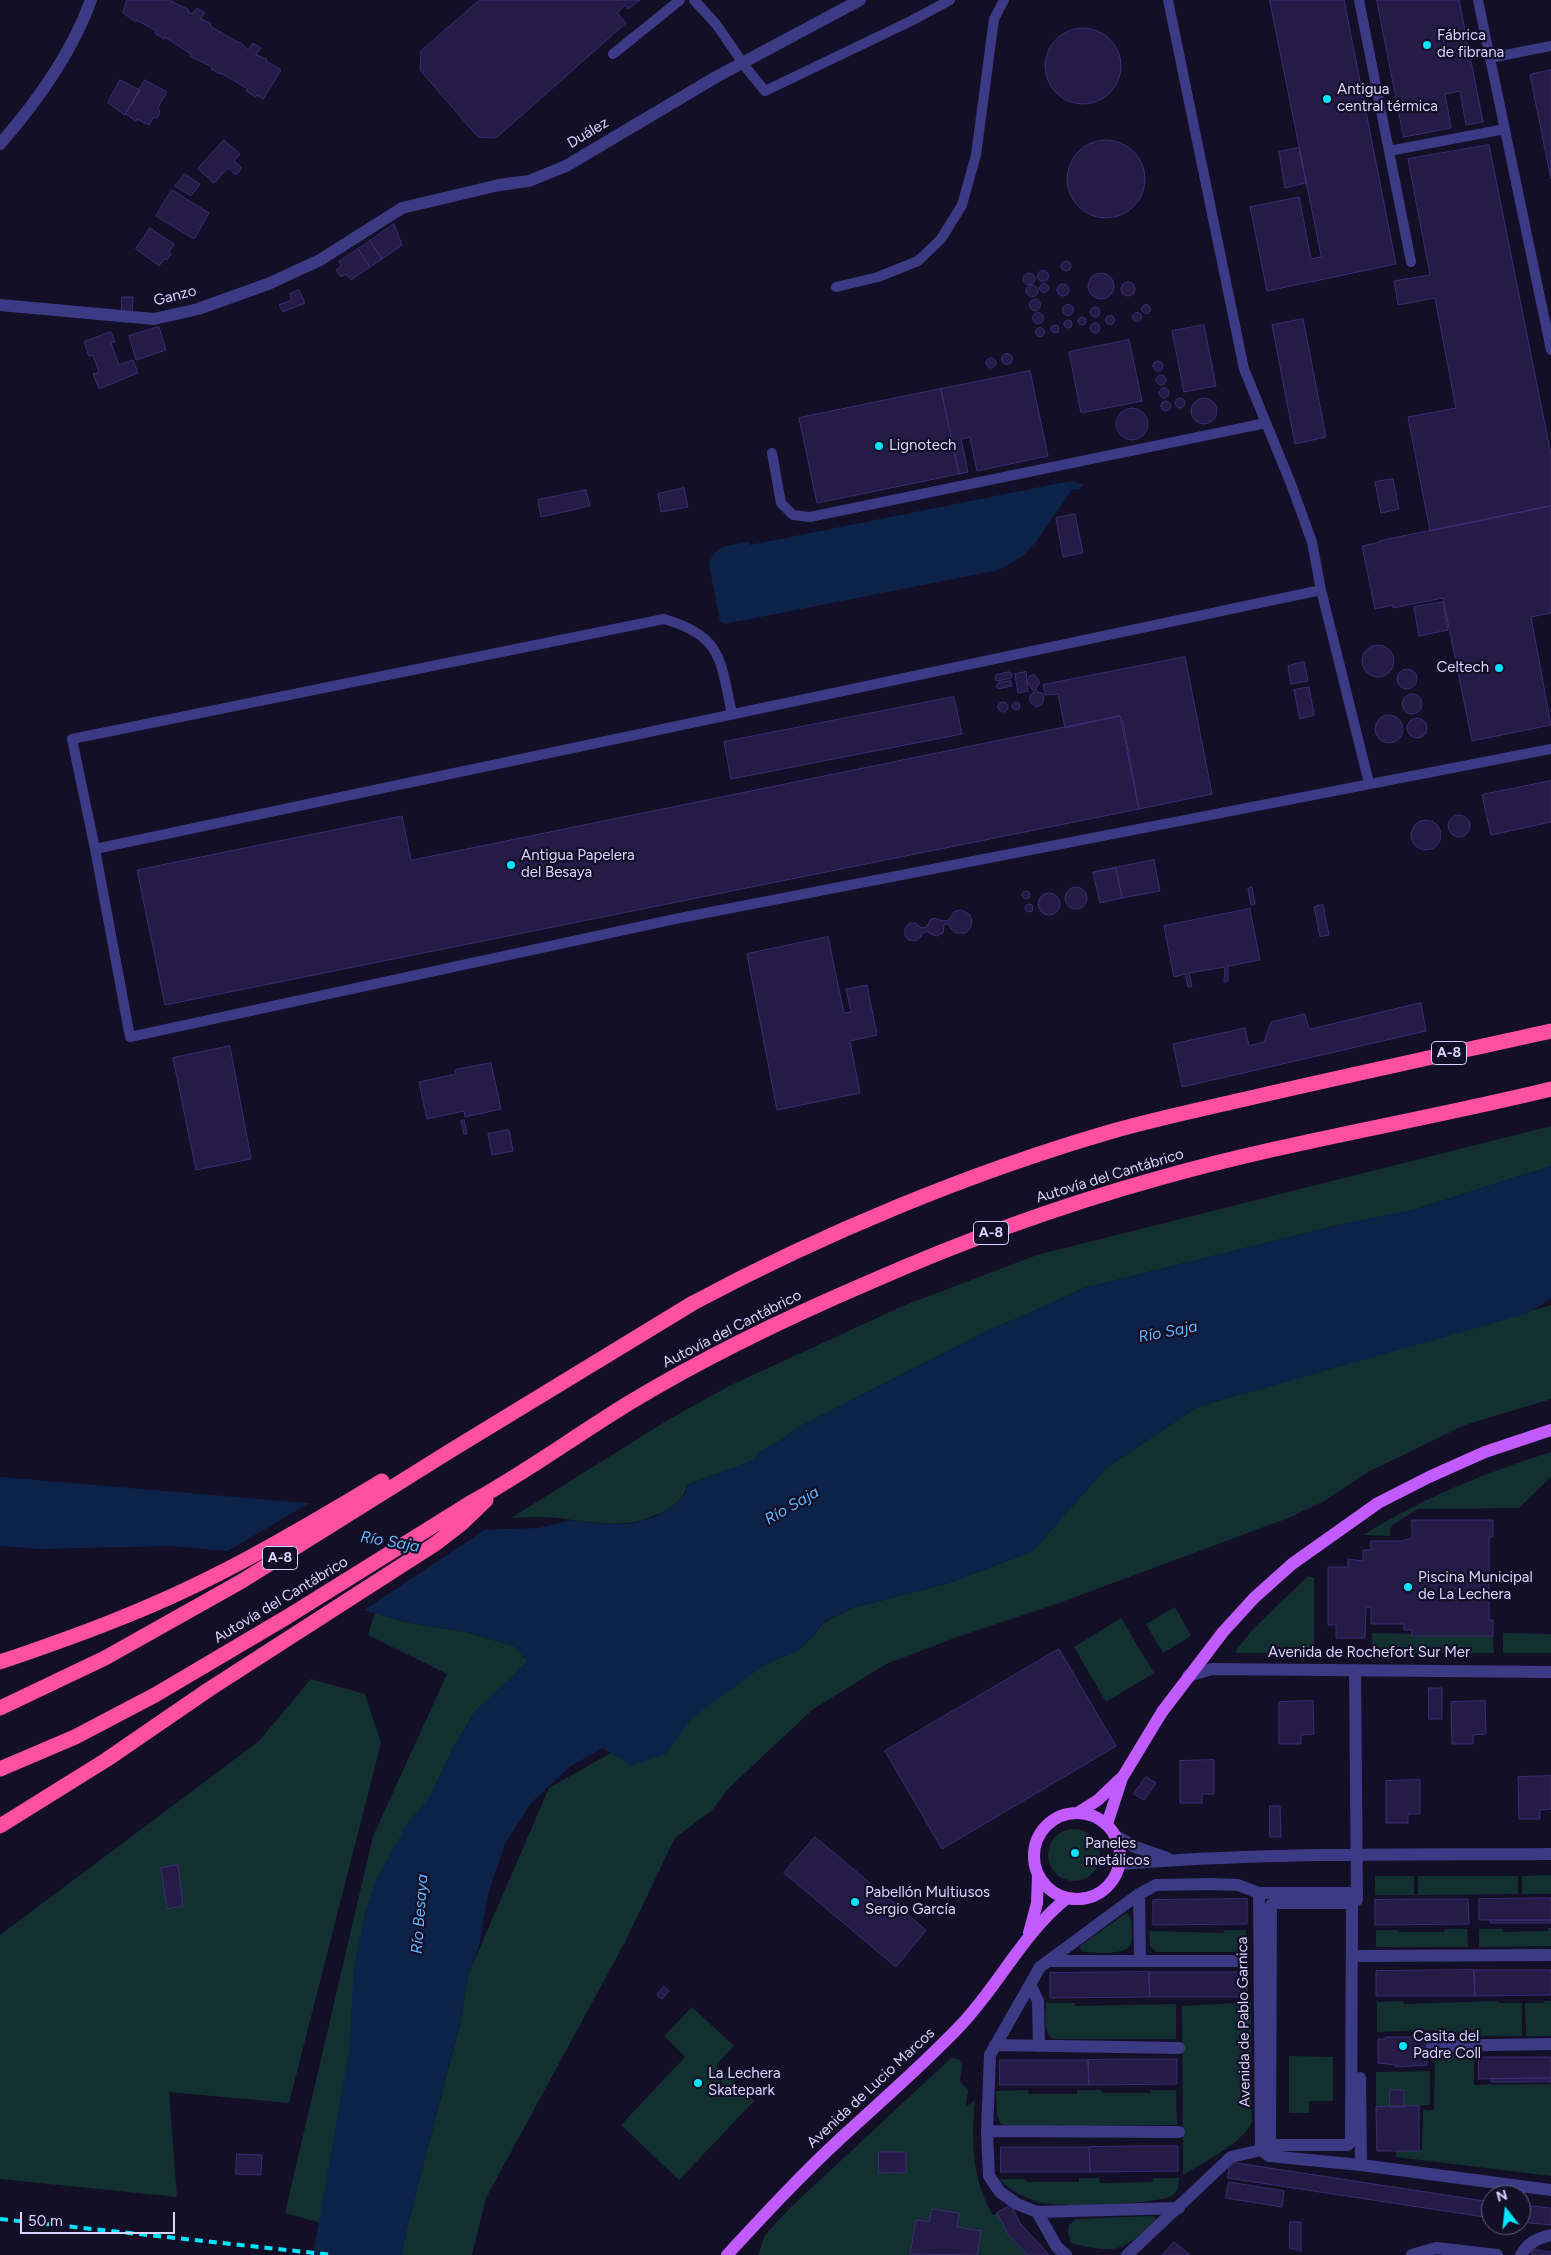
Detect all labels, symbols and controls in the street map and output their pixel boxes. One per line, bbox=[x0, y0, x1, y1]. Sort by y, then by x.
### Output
place label: Fábrica de fibrana bbox=[1437, 27, 1504, 62]
marker: Fábrica de fibrana bbox=[1421, 39, 1433, 51]
place label: Antigua central térmica bbox=[1337, 81, 1438, 116]
marker: Antigua central térmica bbox=[1321, 93, 1333, 105]
street label: Duález bbox=[564, 114, 612, 152]
street label: Ganzo bbox=[152, 282, 198, 310]
place label: Lignotech bbox=[889, 437, 956, 455]
marker: Lignotech bbox=[873, 440, 885, 452]
place label: Celtech bbox=[1436, 659, 1489, 677]
marker: Celtech bbox=[1493, 662, 1505, 674]
place label: Antigua Papelera del Besaya bbox=[521, 847, 635, 882]
marker: Antigua Papelera del Besaya bbox=[505, 859, 517, 871]
road number: A-8 bbox=[1432, 1042, 1466, 1064]
street label: Autovía del Cantábrico bbox=[1034, 1145, 1186, 1207]
road number: A-8 bbox=[974, 1222, 1008, 1244]
street label: Autovía del Cantábrico bbox=[660, 1286, 804, 1372]
water label: Río Saja bbox=[1137, 1317, 1199, 1347]
water label: Río Saja bbox=[761, 1483, 823, 1529]
water label: Río Saja bbox=[359, 1527, 421, 1557]
road number: A-8 bbox=[262, 1546, 298, 1570]
street label: Autovía del Cantábrico bbox=[211, 1553, 351, 1647]
place label: Piscina Municipal de La Lechera bbox=[1418, 1569, 1533, 1604]
marker: Piscina Municipal de La Lechera bbox=[1402, 1581, 1414, 1593]
street label: Avenida de Rochefort Sur Mer bbox=[1268, 1644, 1470, 1662]
place label: Paneles metálicos bbox=[1085, 1835, 1150, 1870]
marker: Paneles metálicos bbox=[1069, 1847, 1081, 1859]
water label: Río Besaya bbox=[408, 1873, 432, 1955]
place label: Pabellón Multiusos Sergio García bbox=[865, 1884, 990, 1919]
marker: Pabellón Multiusos Sergio García bbox=[849, 1896, 861, 1908]
street label: Avenida de Pablo Garnica bbox=[1234, 1936, 1254, 2108]
street label: Avenida de Lucio Marcos bbox=[803, 2024, 939, 2152]
place label: Casita del Padre Coll bbox=[1413, 2028, 1481, 2063]
marker: Casita del Padre Coll bbox=[1397, 2040, 1409, 2052]
place label: La Lechera Skatepark bbox=[708, 2065, 781, 2100]
marker: La Lechera Skatepark bbox=[692, 2077, 704, 2089]
north arrow bbox=[1481, 2185, 1531, 2235]
text: N bbox=[1494, 2186, 1510, 2206]
scale bar bbox=[22, 2202, 178, 2234]
text: 50 m bbox=[28, 2212, 63, 2230]

